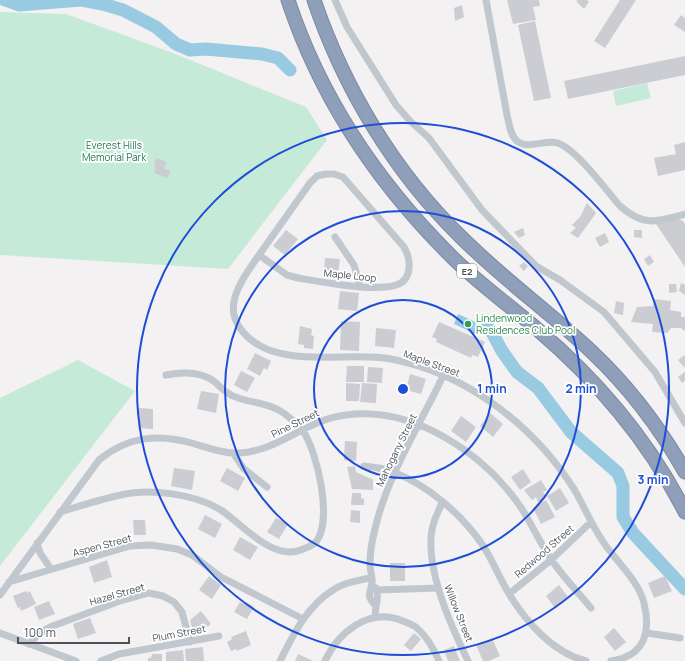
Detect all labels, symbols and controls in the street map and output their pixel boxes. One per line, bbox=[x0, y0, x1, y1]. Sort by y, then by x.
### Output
park label: Everest Hills Memorial Park bbox=[82, 138, 147, 164]
road number: E2 bbox=[457, 264, 477, 278]
street label: Maple Loop bbox=[323, 265, 377, 285]
place label: Lindenwood Residences Club Pool bbox=[476, 311, 575, 337]
marker: Lindenwood Residences Club Pool bbox=[463, 319, 473, 329]
street label: Maple Street bbox=[402, 346, 462, 380]
text: 1 min bbox=[477, 380, 507, 397]
text: 2 min bbox=[565, 380, 597, 397]
centre of rings bbox=[396, 382, 410, 396]
street label: Pine Street bbox=[269, 405, 321, 441]
street label: Mahogany Street bbox=[372, 411, 420, 489]
text: 3 min bbox=[637, 471, 669, 488]
street label: Redwood Street bbox=[511, 521, 577, 581]
street label: Aspen Street bbox=[71, 530, 133, 560]
street label: Hazel Street bbox=[88, 579, 146, 609]
street label: Willow Street bbox=[441, 582, 477, 644]
scale bar bbox=[18, 619, 129, 645]
street label: Plum Street bbox=[151, 621, 207, 645]
text: 100 m bbox=[24, 624, 56, 641]

